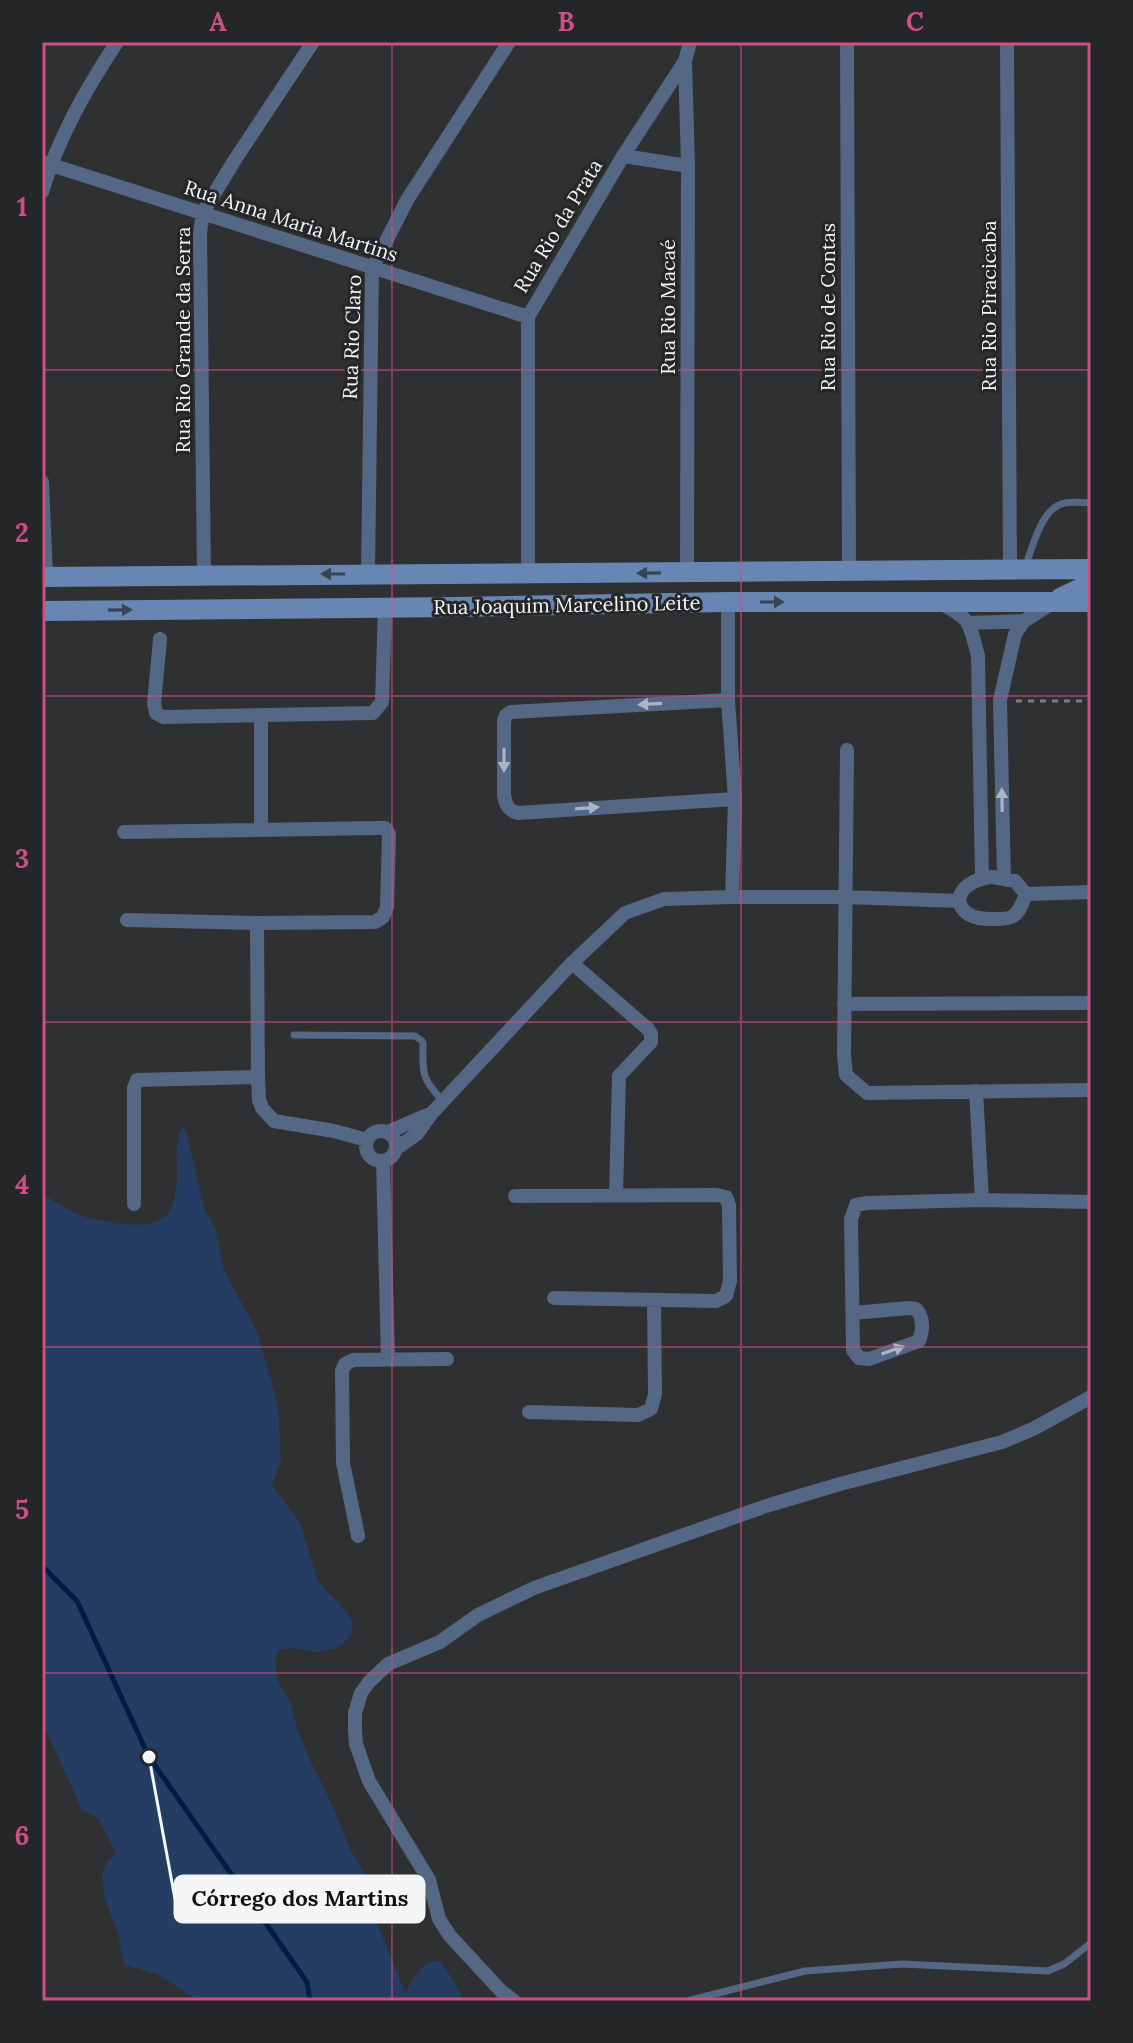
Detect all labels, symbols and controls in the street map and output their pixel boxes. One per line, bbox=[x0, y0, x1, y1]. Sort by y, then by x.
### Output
text: A bbox=[209, 5, 227, 38]
text: B bbox=[557, 5, 575, 38]
text: C bbox=[906, 5, 924, 38]
street label: Rua Rio da Prata bbox=[508, 154, 607, 297]
street label: Rua Anna Maria Martins bbox=[181, 174, 401, 267]
text: 1 bbox=[17, 190, 27, 223]
street label: Rua Rio Piracicaba bbox=[976, 221, 1001, 391]
street label: Rua Rio de Contas bbox=[815, 223, 840, 391]
street label: Rua Rio Grande da Serra bbox=[170, 227, 195, 453]
street label: Rua Rio Macaé bbox=[655, 239, 680, 375]
street label: Rua Rio Claro bbox=[337, 274, 366, 400]
text: 2 bbox=[15, 516, 29, 549]
one-way arrow bbox=[636, 567, 661, 579]
one-way arrow bbox=[320, 568, 345, 580]
street label: Rua Joaquim Marcelino Leite bbox=[433, 590, 701, 619]
one-way arrow bbox=[760, 596, 785, 608]
one-way arrow bbox=[108, 604, 133, 616]
one-way arrow bbox=[637, 698, 662, 711]
one-way arrow bbox=[498, 748, 510, 773]
one-way arrow bbox=[996, 787, 1009, 812]
one-way arrow bbox=[575, 802, 600, 815]
text: 3 bbox=[15, 842, 29, 875]
text: 4 bbox=[15, 1168, 29, 1201]
one-way arrow bbox=[882, 1344, 906, 1356]
text: 5 bbox=[15, 1493, 29, 1526]
text: 6 bbox=[15, 1819, 29, 1852]
callout: Córrego dos Martins bbox=[175, 1876, 424, 1922]
text: Córrego dos Martins bbox=[191, 1884, 409, 1912]

